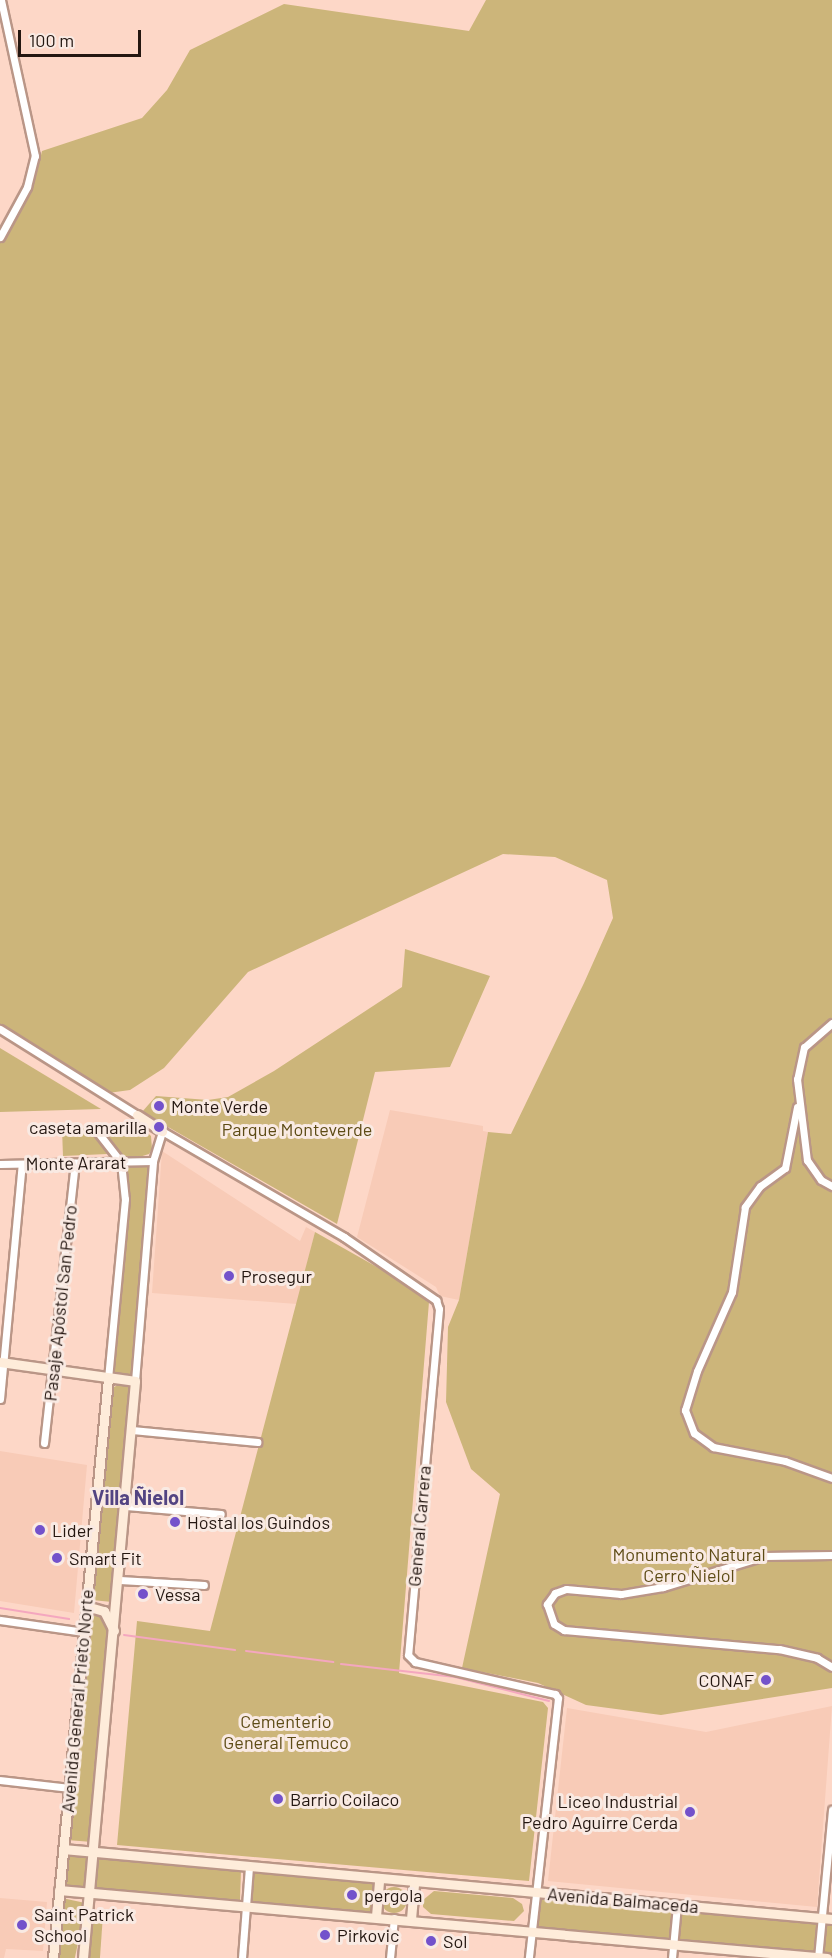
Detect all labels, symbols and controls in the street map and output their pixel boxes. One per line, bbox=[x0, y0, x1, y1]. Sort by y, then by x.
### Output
scale bar bbox=[21, 18, 144, 56]
text: 100 m bbox=[29, 29, 74, 51]
place label: Monte Verde bbox=[171, 1095, 268, 1117]
marker: Monte Verde bbox=[152, 1099, 166, 1113]
place label: caseta amarilla bbox=[29, 1116, 147, 1138]
park label: Parque Monteverde bbox=[222, 1118, 372, 1140]
marker: caseta amarilla bbox=[152, 1120, 166, 1134]
street label: Monte Ararat bbox=[25, 1151, 127, 1175]
street label: Pasaje Apóstol San Pedro bbox=[39, 1204, 81, 1402]
place label: Prosegur bbox=[241, 1265, 312, 1287]
marker: Prosegur bbox=[222, 1269, 236, 1283]
street label: General Carrera bbox=[403, 1465, 435, 1587]
district label: Villa Ñielol bbox=[92, 1485, 184, 1509]
place label: Hostal los Guindos bbox=[187, 1511, 330, 1533]
marker: Hostal los Guindos bbox=[168, 1515, 182, 1529]
place label: Lider bbox=[52, 1519, 93, 1541]
marker: Lider bbox=[33, 1523, 47, 1537]
park label: Monumento Natural Cerro Ñielol bbox=[612, 1544, 766, 1586]
place label: Smart Fit bbox=[69, 1547, 142, 1569]
marker: Smart Fit bbox=[50, 1551, 64, 1565]
place label: Vessa bbox=[155, 1583, 200, 1605]
marker: Vessa bbox=[136, 1587, 150, 1601]
street label: Avenida General Prieto Norte bbox=[56, 1588, 98, 1814]
place label: CONAF bbox=[699, 1669, 754, 1691]
marker: CONAF bbox=[759, 1673, 773, 1687]
park label: Cementerio General Temuco bbox=[223, 1711, 349, 1754]
place label: Barrio Coilaco bbox=[290, 1788, 399, 1810]
place label: Liceo Industrial Pedro Aguirre Cerda bbox=[522, 1791, 678, 1834]
marker: Barrio Coilaco bbox=[271, 1792, 285, 1806]
marker: Liceo Industrial Pedro Aguirre Cerda bbox=[683, 1805, 697, 1819]
street label: Avenida Balmaceda bbox=[546, 1883, 700, 1917]
place label: pergola bbox=[364, 1884, 423, 1906]
marker: pergola bbox=[345, 1888, 359, 1902]
place label: Saint Patrick School bbox=[34, 1904, 134, 1946]
marker: Saint Patrick School bbox=[15, 1918, 29, 1932]
place label: Pirkovic bbox=[337, 1924, 399, 1946]
marker: Pirkovic bbox=[318, 1928, 332, 1942]
place label: Sol bbox=[443, 1930, 467, 1952]
marker: Sol bbox=[424, 1934, 438, 1948]

